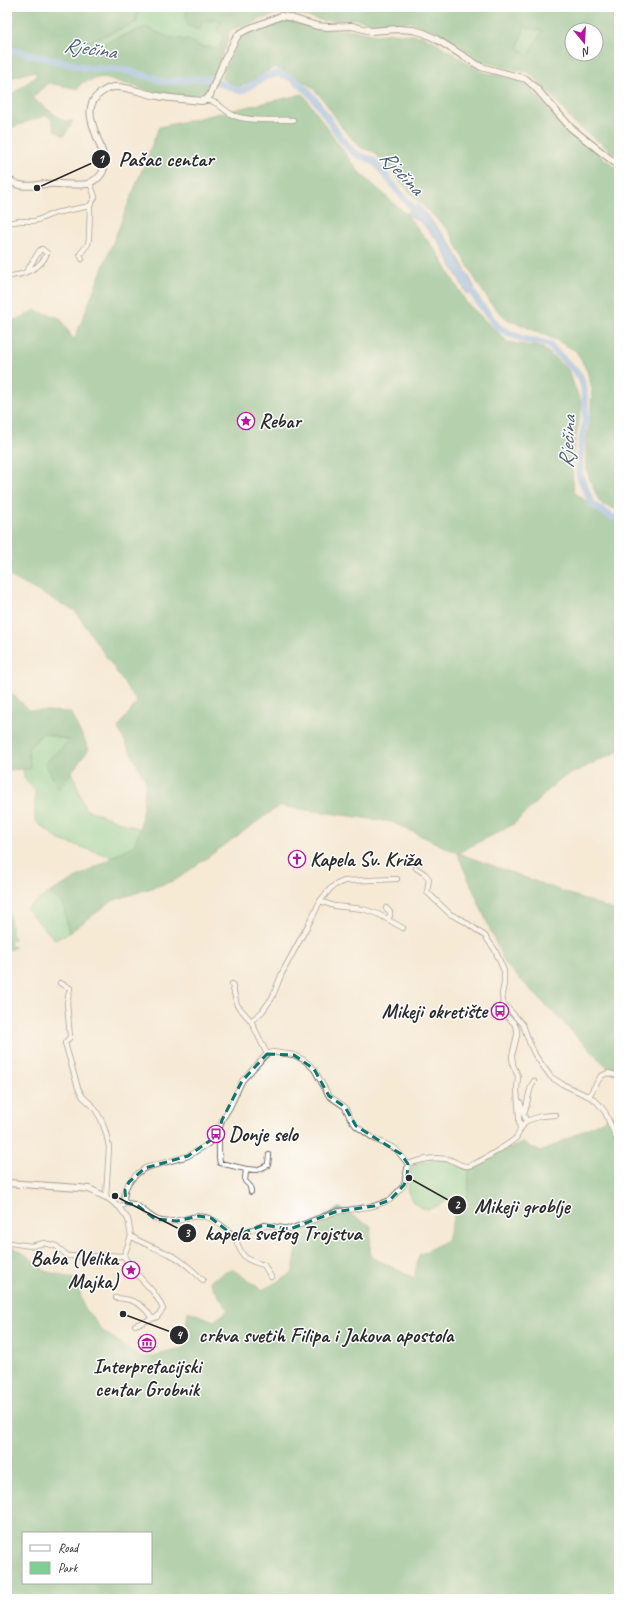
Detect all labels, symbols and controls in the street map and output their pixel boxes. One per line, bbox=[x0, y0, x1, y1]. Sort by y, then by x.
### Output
north arrow bbox=[564, 22, 604, 62]
water label: Rječina bbox=[62, 31, 120, 65]
text: N bbox=[580, 44, 592, 60]
callout: Pašac centar bbox=[91, 142, 222, 175]
water label: Rječina bbox=[375, 144, 431, 202]
text: Pašac centar bbox=[118, 146, 216, 172]
text: 1 bbox=[98, 151, 105, 167]
place label: Rebar bbox=[259, 409, 303, 434]
place icon: Rebar bbox=[236, 411, 256, 431]
water label: Rječina bbox=[553, 413, 581, 469]
place label: Kapela Sv. Križa bbox=[310, 847, 423, 872]
church icon: Kapela Sv. Križa bbox=[287, 849, 307, 869]
place label: Mikeji okretište bbox=[382, 999, 489, 1024]
bus stop icon: Mikeji okretište bbox=[490, 1001, 510, 1021]
place label: Donje selo bbox=[229, 1122, 299, 1147]
bus stop icon: Donje selo bbox=[206, 1124, 226, 1144]
callout: Mikeji groblje bbox=[447, 1189, 578, 1222]
text: Mikeji groblje bbox=[474, 1193, 572, 1219]
text: 2 bbox=[454, 1197, 461, 1213]
callout: kapela svetog Trojstva bbox=[177, 1216, 369, 1249]
text: kapela svetog Trojstva bbox=[204, 1220, 363, 1246]
text: 3 bbox=[184, 1225, 191, 1241]
place label: Baba (Velika Majka) bbox=[31, 1246, 120, 1294]
place icon: Baba (Velika Majka) bbox=[121, 1260, 141, 1280]
callout: crkva svetih Filipa i Jakova apostola bbox=[169, 1319, 462, 1352]
text: crkva svetih Filipa i Jakova apostola bbox=[199, 1322, 455, 1348]
text: 4 bbox=[176, 1327, 183, 1343]
museum icon: Interpretacijski centar Grobnik bbox=[137, 1333, 157, 1353]
place label: Interpretacijski centar Grobnik bbox=[93, 1354, 204, 1402]
legend bbox=[22, 1532, 152, 1584]
text: Road bbox=[58, 1540, 80, 1556]
text: Park bbox=[58, 1560, 79, 1576]

